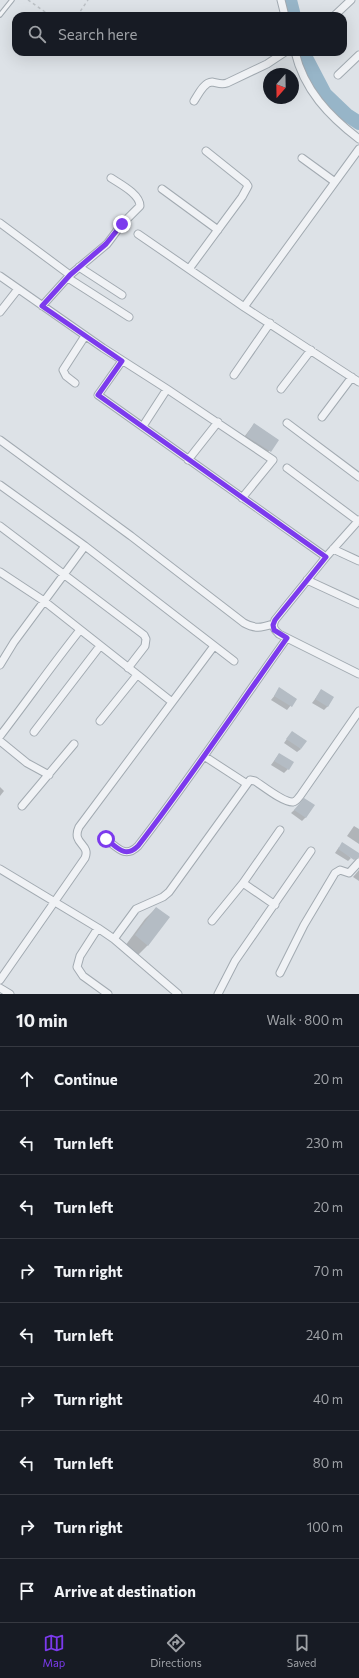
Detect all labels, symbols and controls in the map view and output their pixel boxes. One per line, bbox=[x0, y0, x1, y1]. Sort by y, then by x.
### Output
search box bbox=[12, 12, 347, 56]
icon: search bbox=[26, 23, 48, 45]
text: Search here bbox=[58, 25, 137, 43]
north arrow bbox=[263, 68, 299, 104]
route end bbox=[113, 215, 131, 233]
route start bbox=[97, 830, 115, 848]
text: 10 min bbox=[16, 1010, 68, 1031]
text: Walk · 800 m bbox=[267, 1012, 343, 1028]
icon: ahead bbox=[16, 1068, 38, 1090]
text: Continue bbox=[54, 1070, 118, 1088]
text: 20 m bbox=[314, 1071, 343, 1087]
icon: left bbox=[16, 1132, 38, 1154]
text: Turn left bbox=[54, 1134, 113, 1152]
text: 230 m bbox=[306, 1135, 343, 1151]
icon: left bbox=[16, 1196, 38, 1218]
text: Turn left bbox=[54, 1198, 113, 1216]
text: 20 m bbox=[314, 1199, 343, 1215]
icon: right bbox=[16, 1260, 38, 1282]
text: Turn right bbox=[54, 1262, 123, 1280]
text: 70 m bbox=[314, 1263, 343, 1279]
icon: left bbox=[16, 1324, 38, 1346]
text: Turn left bbox=[54, 1326, 113, 1344]
text: 240 m bbox=[306, 1327, 343, 1343]
icon: right bbox=[16, 1388, 38, 1410]
text: Turn right bbox=[54, 1390, 123, 1408]
text: 40 m bbox=[313, 1391, 343, 1407]
icon: left bbox=[16, 1452, 38, 1474]
text: Turn left bbox=[54, 1454, 113, 1472]
text: 80 m bbox=[313, 1455, 343, 1471]
icon: right bbox=[16, 1516, 38, 1538]
text: Turn right bbox=[54, 1518, 123, 1536]
text: 100 m bbox=[307, 1519, 343, 1535]
icon: arrive bbox=[16, 1580, 38, 1602]
text: Arrive at destination bbox=[54, 1582, 196, 1600]
tab: Map bbox=[43, 1632, 65, 1669]
tab: Directions bbox=[150, 1632, 202, 1669]
tab: Saved bbox=[287, 1632, 316, 1669]

